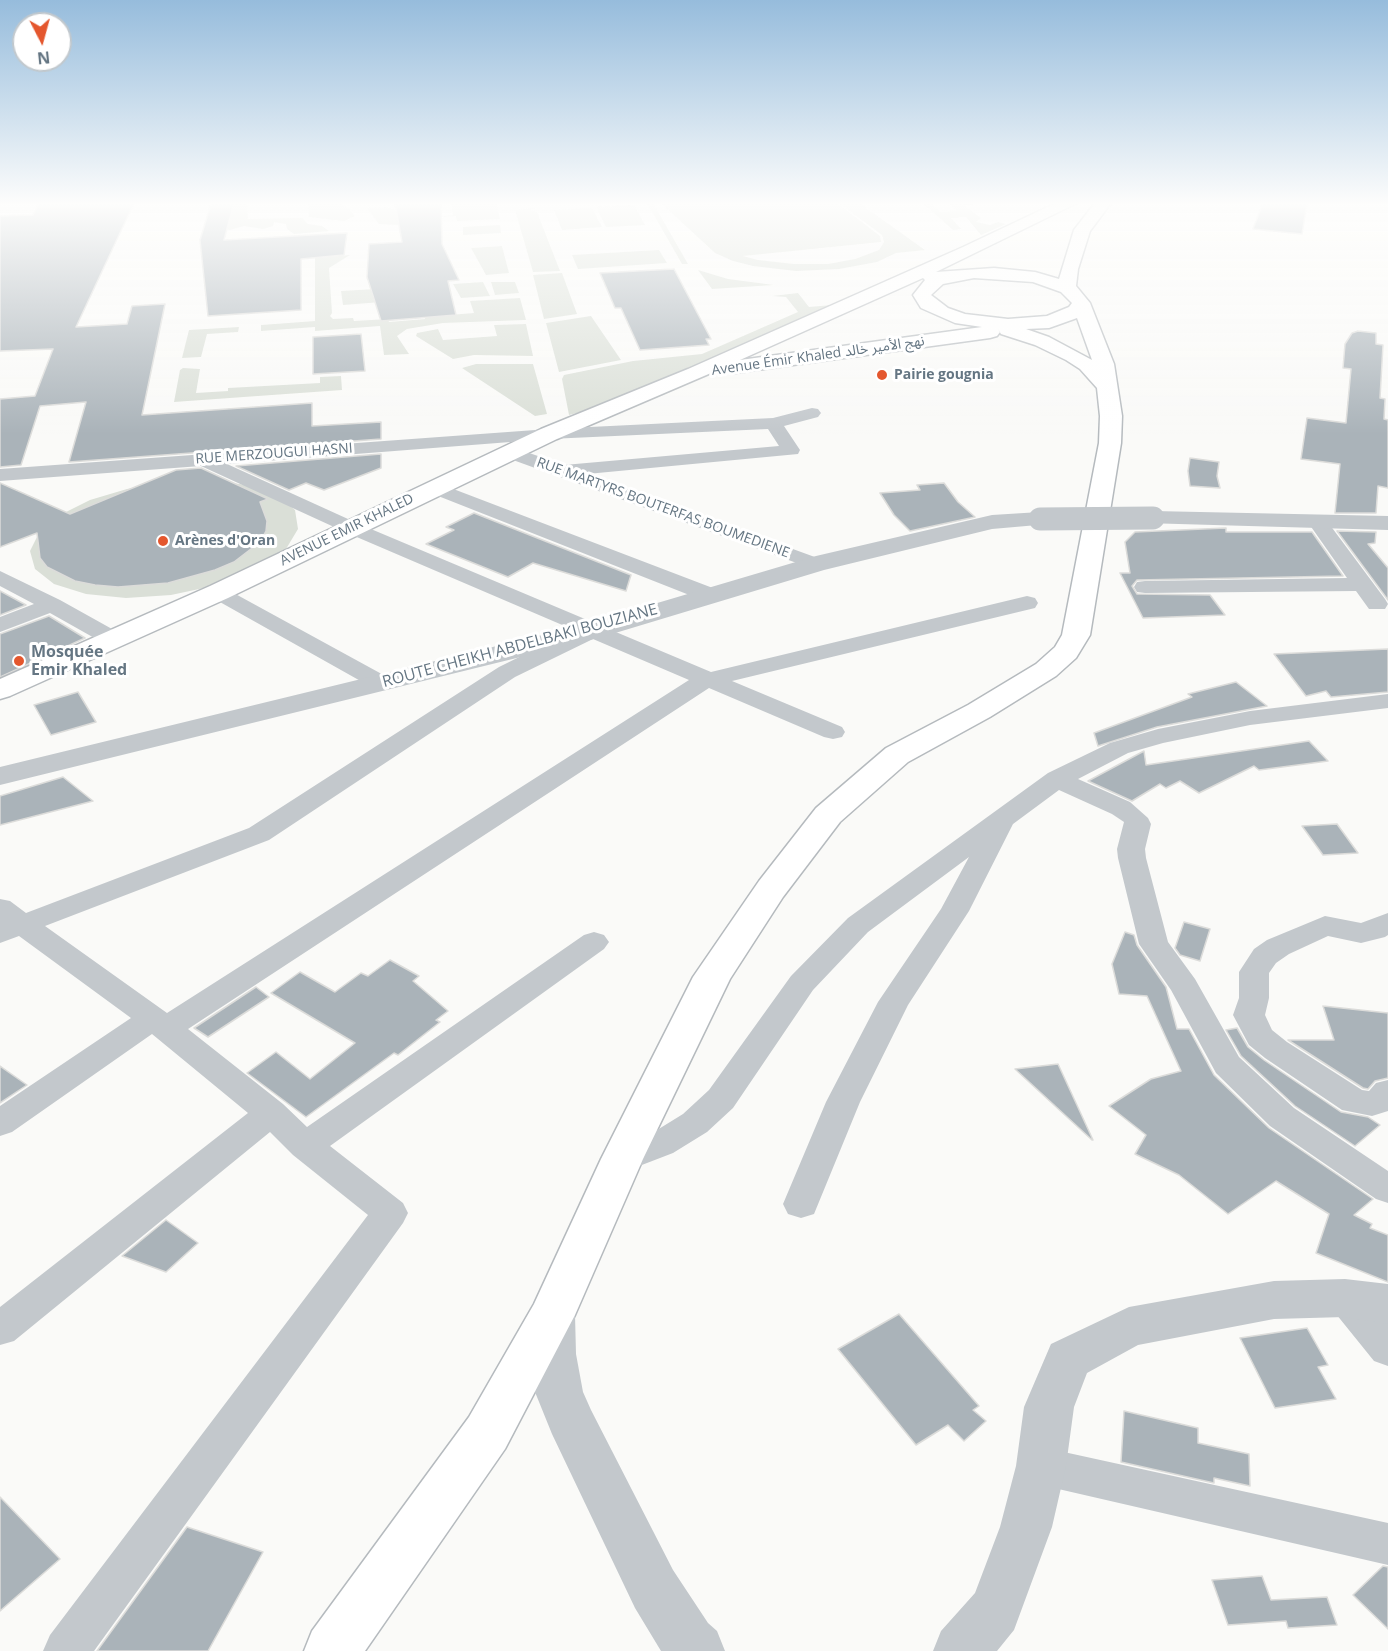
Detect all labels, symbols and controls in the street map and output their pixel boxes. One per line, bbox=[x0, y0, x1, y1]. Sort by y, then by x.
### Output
north arrow bbox=[12, 12, 72, 72]
text: N bbox=[36, 46, 51, 70]
street label: Avenue Émir Khaled نهج الأمير خالد bbox=[710, 333, 926, 379]
place label: Pairie gougnia bbox=[894, 367, 994, 383]
marker: Pairie gougnia bbox=[875, 368, 889, 382]
street label: RUE MERZOUGUI HASNI bbox=[195, 440, 353, 468]
street label: RUE MARTYRS BOUTERFAS BOUMEDIENE bbox=[534, 454, 792, 562]
street label: AVENUE EMIR KHALED bbox=[277, 490, 417, 570]
place label: Arènes d'Oran bbox=[175, 533, 275, 549]
marker: Arènes d'Oran bbox=[156, 534, 170, 548]
street label: ROUTE CHEIKH ABDELBAKI BOUZIANE bbox=[380, 600, 660, 692]
place label: Mosquée Emir Khaled bbox=[31, 642, 127, 680]
marker: Mosquée Emir Khaled bbox=[12, 654, 26, 668]

